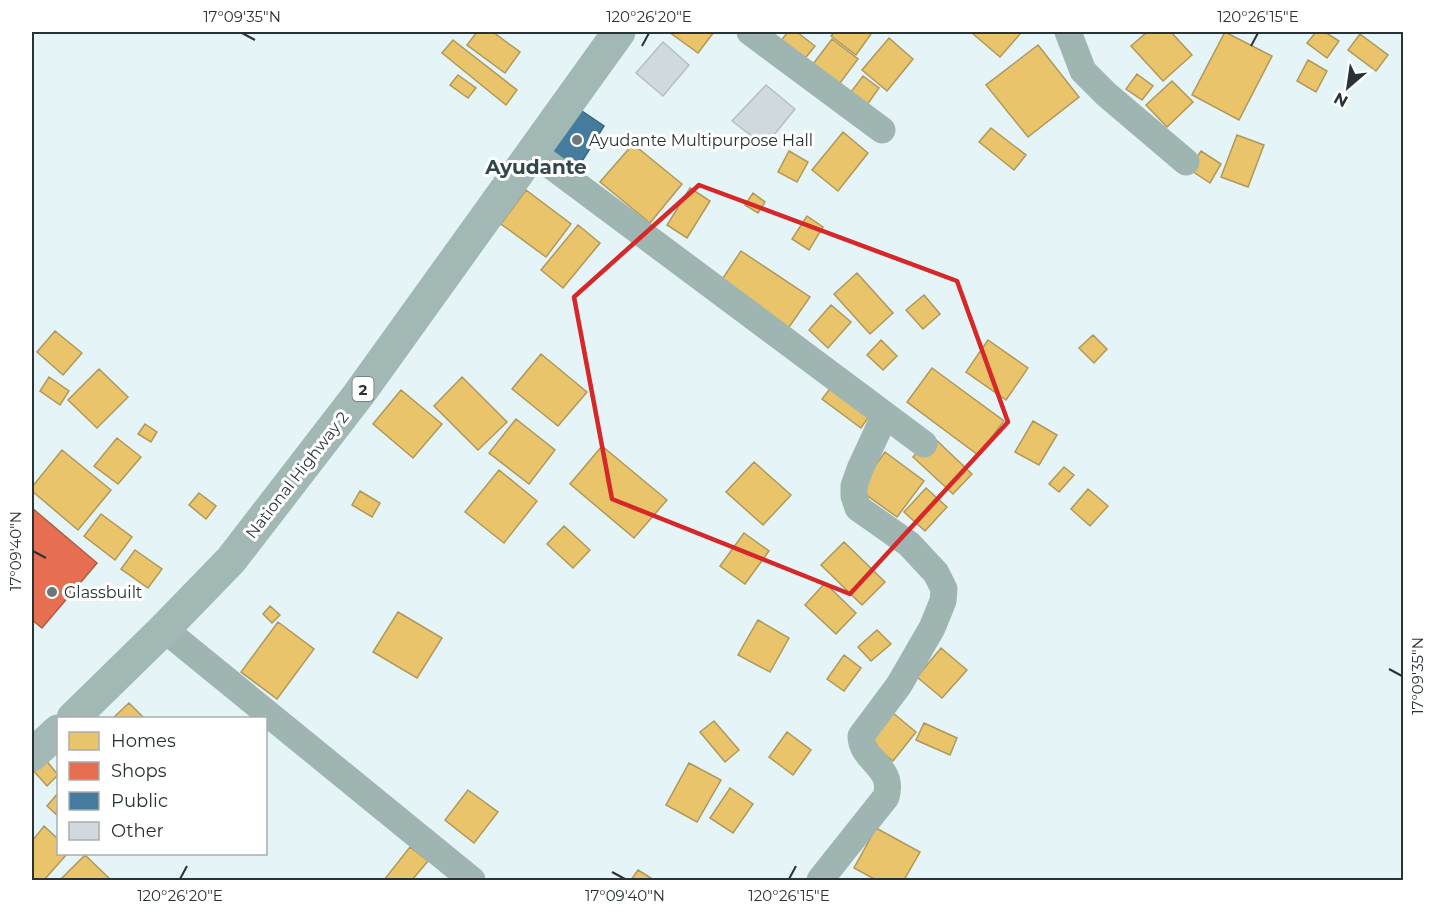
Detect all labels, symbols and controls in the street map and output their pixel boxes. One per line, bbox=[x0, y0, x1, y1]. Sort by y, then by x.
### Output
text: 17°09'35"N bbox=[203, 7, 281, 26]
text: 120°26'20"E bbox=[606, 7, 692, 26]
text: 120°26'15"E bbox=[1217, 7, 1299, 26]
north arrow bbox=[1318, 57, 1378, 117]
text: N bbox=[1331, 88, 1351, 111]
place label: Ayudante Multipurpose Hall bbox=[589, 131, 813, 150]
marker: Ayudante Multipurpose Hall bbox=[570, 133, 584, 147]
district label: Ayudante bbox=[484, 155, 587, 179]
road number: 2 bbox=[352, 377, 374, 401]
street label: National Highway 2 bbox=[242, 408, 352, 542]
text: 17°09'40"N bbox=[6, 511, 25, 591]
place label: Glassbuilt bbox=[64, 583, 143, 602]
marker: Glassbuilt bbox=[45, 585, 59, 599]
text: 17°09'35"N bbox=[1408, 637, 1427, 715]
legend bbox=[57, 717, 267, 855]
text: Homes bbox=[111, 730, 176, 752]
text: Shops bbox=[111, 760, 167, 782]
text: Public bbox=[111, 790, 168, 812]
text: Other bbox=[111, 820, 164, 842]
text: 120°26'20"E bbox=[137, 886, 223, 905]
text: 17°09'40"N bbox=[585, 886, 665, 905]
text: 120°26'15"E bbox=[748, 886, 830, 905]

